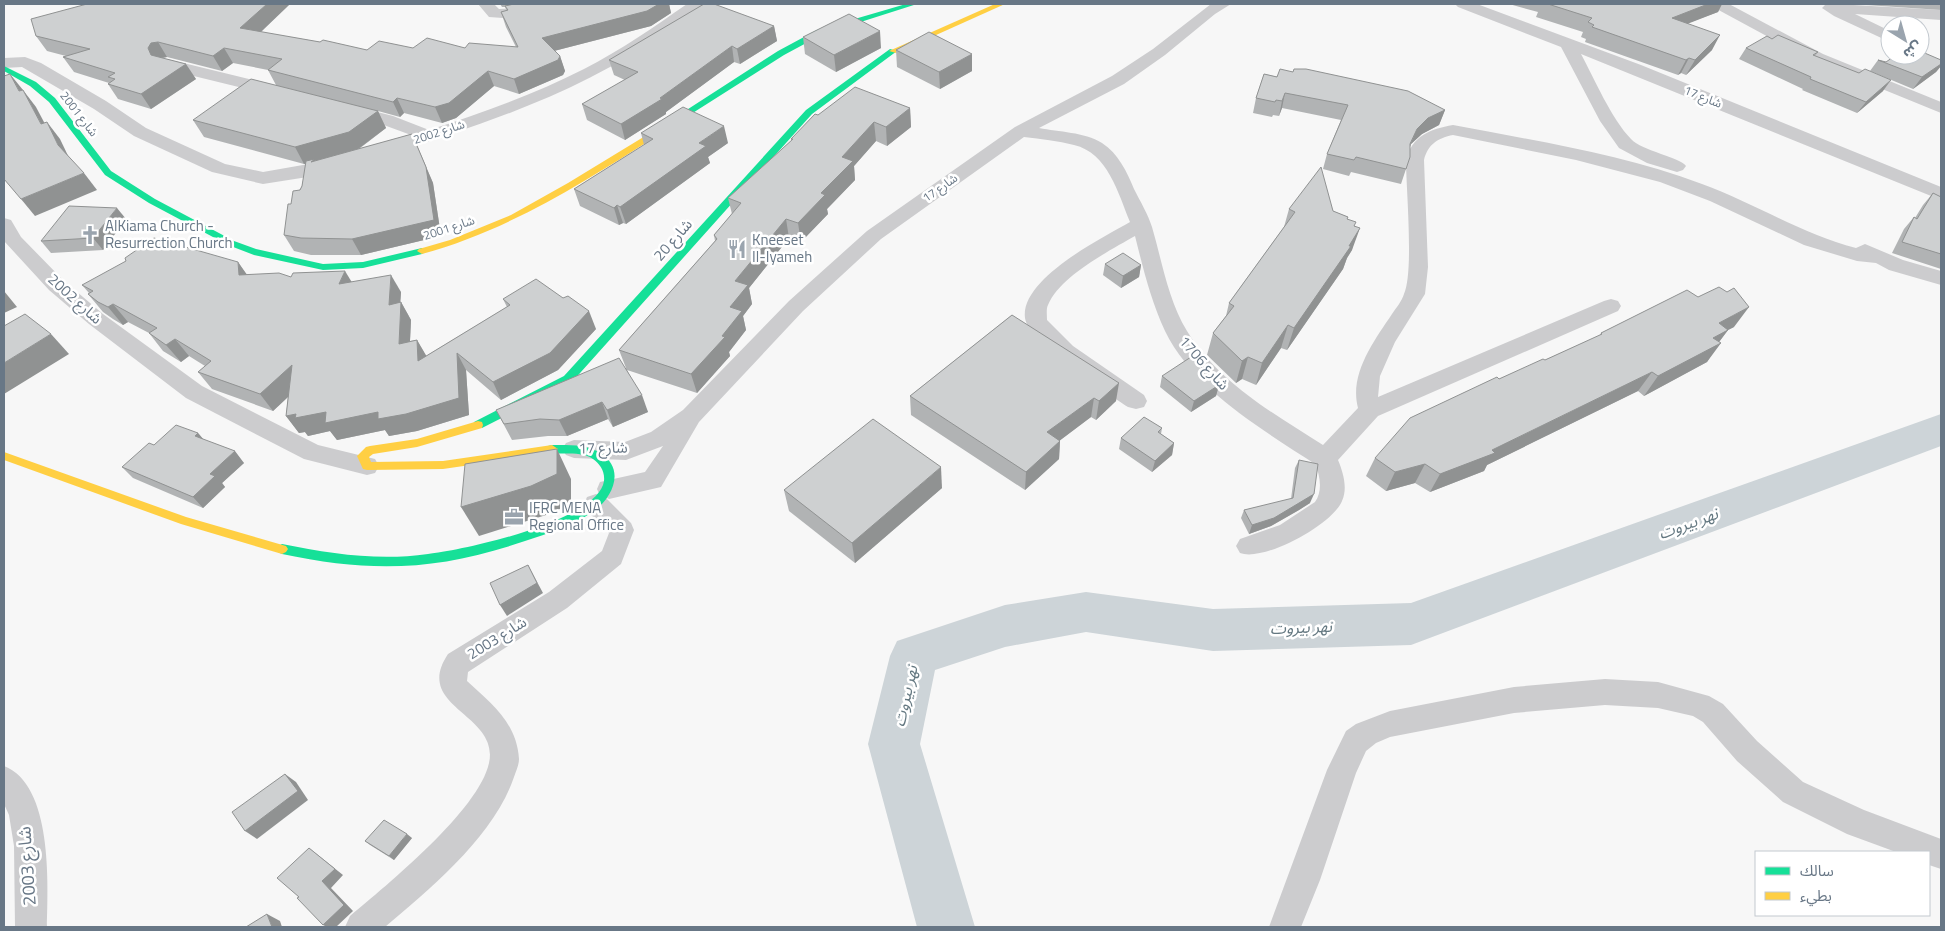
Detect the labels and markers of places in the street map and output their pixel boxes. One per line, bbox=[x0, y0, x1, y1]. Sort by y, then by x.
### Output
place label: AlKiama Church - Resurrection Church bbox=[105, 214, 233, 254]
church icon: AlKiama Church - Resurrection Church bbox=[79, 224, 101, 246]
place label: Kneeset Il-Iyameh bbox=[752, 228, 812, 268]
restaurant icon: Kneeset Il-Iyameh bbox=[726, 238, 748, 260]
place label: IFRC MENA Regional Office bbox=[529, 496, 624, 536]
office icon: IFRC MENA Regional Office bbox=[503, 506, 525, 528]

